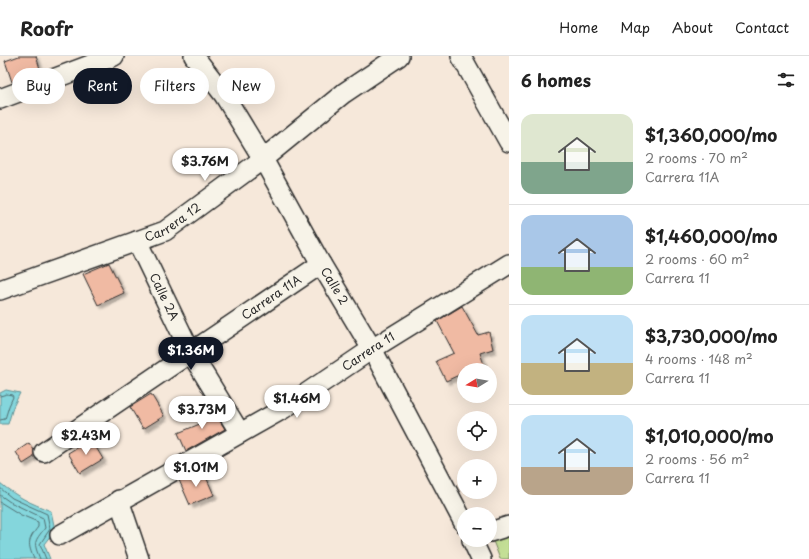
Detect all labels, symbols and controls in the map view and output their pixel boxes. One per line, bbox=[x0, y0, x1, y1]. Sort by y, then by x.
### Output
text: Roofr bbox=[20, 14, 73, 42]
text: Home bbox=[559, 17, 598, 38]
text: Map bbox=[620, 17, 650, 38]
text: About bbox=[672, 17, 713, 38]
text: Contact bbox=[735, 17, 789, 38]
text: 6 homes bbox=[521, 67, 591, 93]
chip: Buy bbox=[12, 68, 65, 104]
chip: Rent bbox=[73, 68, 132, 104]
chip: Filters bbox=[140, 68, 209, 104]
chip: New bbox=[217, 68, 275, 104]
icon: filters bbox=[775, 69, 797, 91]
text: $1,360,000/mo bbox=[645, 122, 777, 148]
icon: home bbox=[553, 130, 601, 178]
pin: $3.76M bbox=[172, 148, 238, 182]
text: 2 rooms · 70 m² bbox=[645, 148, 748, 167]
text: $3.76M bbox=[181, 151, 229, 170]
text: Carrera 11A bbox=[645, 167, 719, 186]
street label: Carrera 12 bbox=[142, 198, 204, 246]
text: $1,460,000/mo bbox=[645, 223, 777, 249]
icon: home bbox=[553, 231, 601, 279]
text: 2 rooms · 60 m² bbox=[645, 249, 750, 268]
street label: Calle 2 bbox=[317, 263, 353, 308]
text: Carrera 11 bbox=[645, 268, 710, 287]
street label: Calle 2A bbox=[146, 270, 184, 323]
street label: Carrera 11A bbox=[238, 270, 304, 323]
text: $3,730,000/mo bbox=[645, 323, 778, 349]
street label: Carrera 11 bbox=[338, 327, 398, 375]
icon: home bbox=[553, 331, 601, 379]
pin: $1.36M bbox=[158, 337, 224, 371]
text: $1.36M bbox=[167, 340, 215, 359]
text: 4 rooms · 148 m² bbox=[645, 349, 753, 368]
north arrow bbox=[457, 363, 497, 403]
map controls bbox=[457, 363, 497, 547]
text: Carrera 11 bbox=[645, 368, 710, 387]
pin: $1.46M bbox=[264, 385, 330, 419]
text: $1.46M bbox=[273, 388, 321, 407]
pin: $3.73M bbox=[169, 396, 235, 430]
text: $3.73M bbox=[178, 399, 226, 418]
button: locate bbox=[457, 411, 497, 451]
pin: $2.43M bbox=[53, 422, 119, 456]
text: $1,010,000/mo bbox=[645, 423, 773, 449]
text: $2.43M bbox=[61, 425, 111, 444]
icon: home bbox=[553, 431, 601, 479]
text: 2 rooms · 56 m² bbox=[645, 449, 749, 468]
pin: $1.01M bbox=[163, 454, 229, 488]
text: $1.01M bbox=[173, 457, 219, 476]
button: + bbox=[457, 459, 497, 499]
text: Carrera 11 bbox=[645, 468, 710, 487]
button: − bbox=[457, 507, 497, 547]

